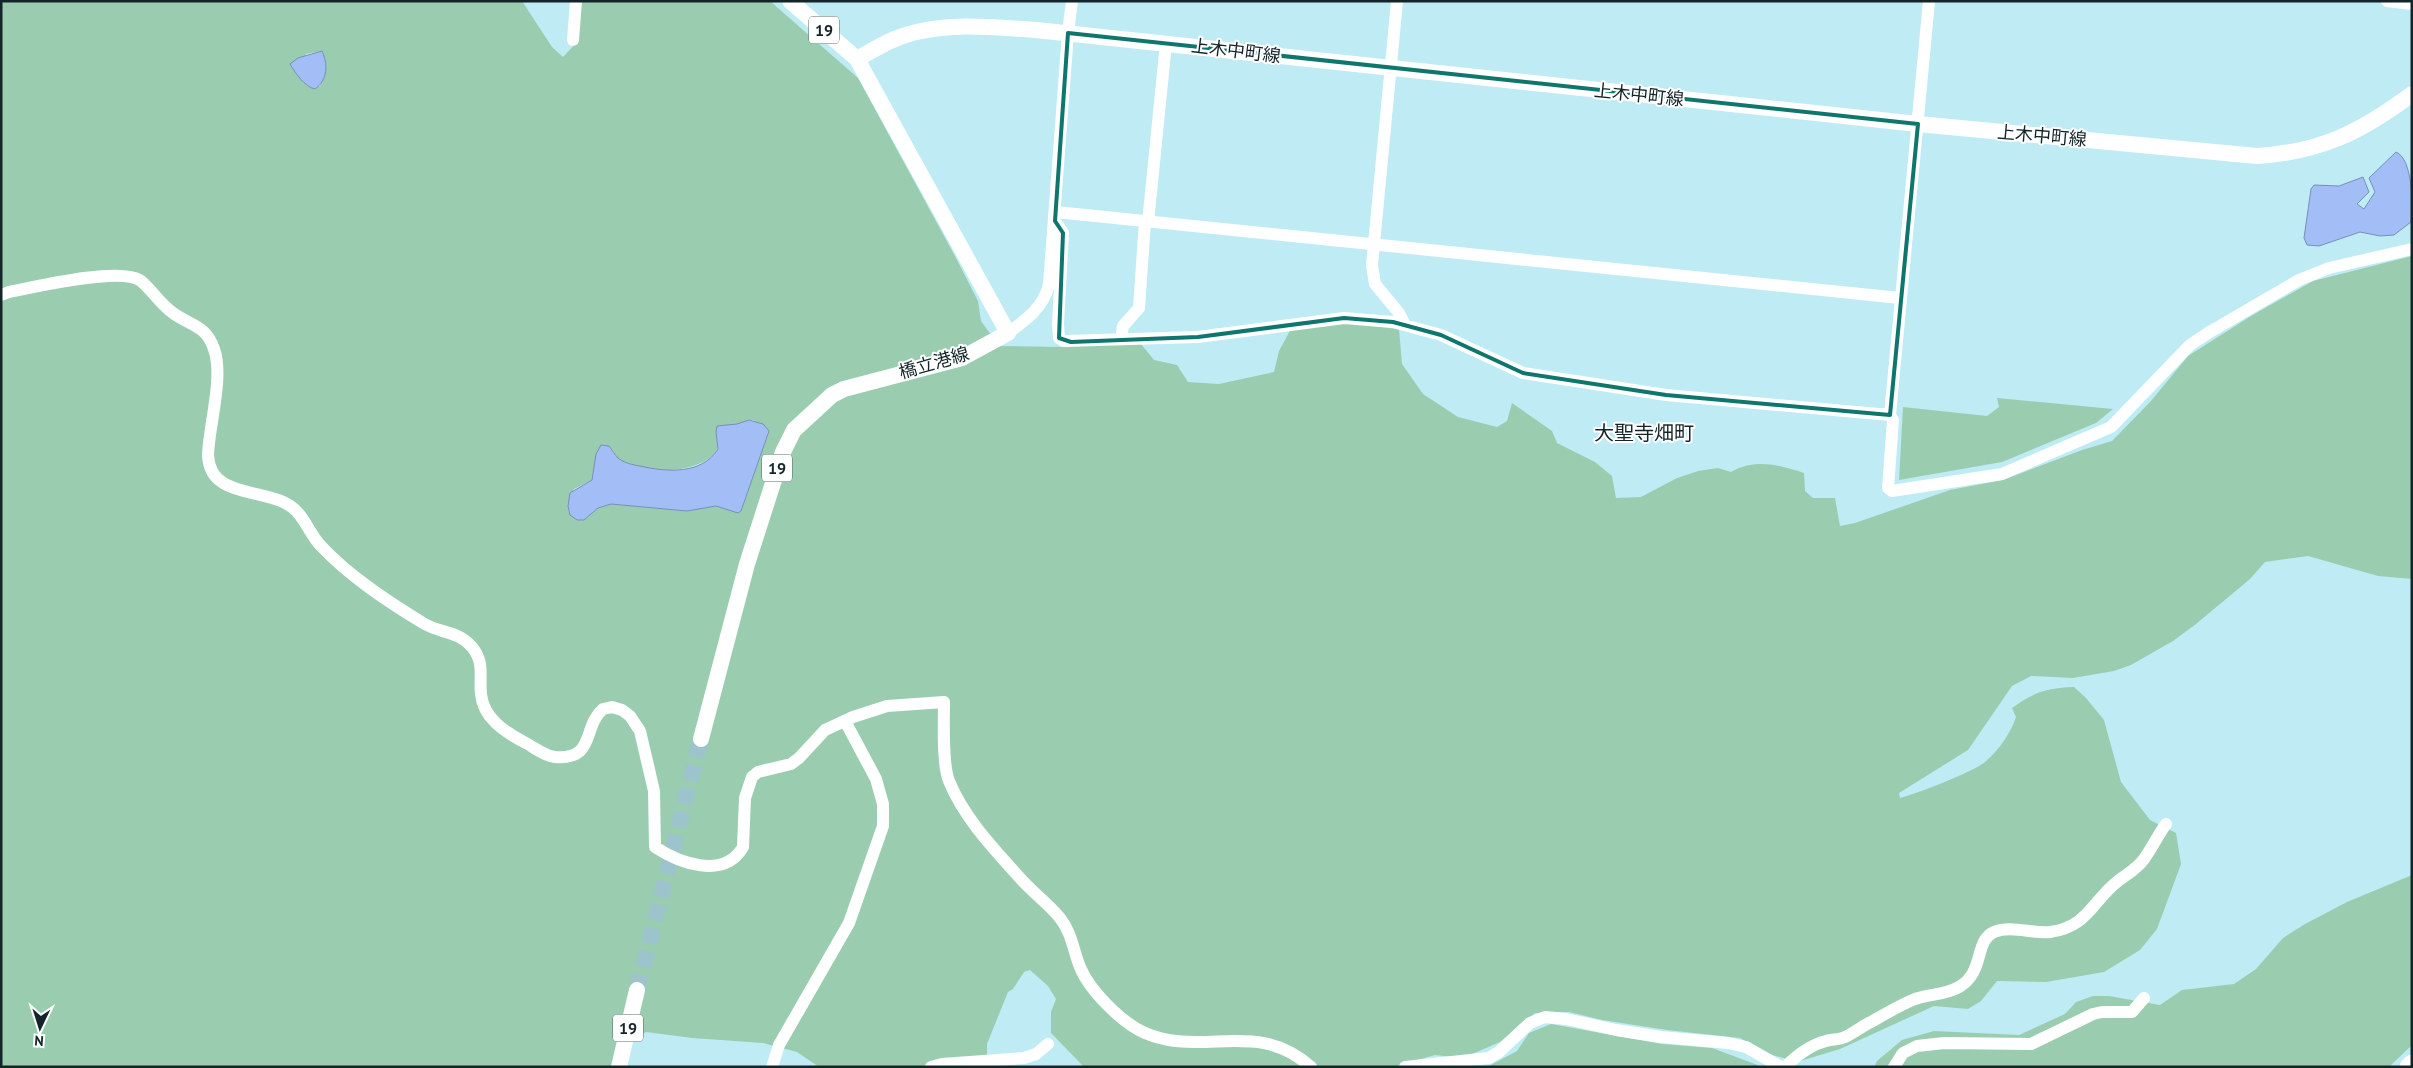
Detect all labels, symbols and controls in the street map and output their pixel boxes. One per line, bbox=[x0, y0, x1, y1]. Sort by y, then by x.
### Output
road number: 19 bbox=[809, 16, 839, 44]
street label: 上木中町線 bbox=[1190, 34, 1282, 67]
street label: 上木中町線 bbox=[1593, 78, 1685, 111]
street label: 上木中町線 bbox=[1996, 120, 2088, 151]
street label: 橋立港線 bbox=[896, 342, 972, 383]
district label: 大聖寺畑町 bbox=[1594, 420, 1694, 446]
road number: 19 bbox=[762, 454, 792, 482]
north arrow bbox=[15, 1003, 65, 1053]
road number: 19 bbox=[613, 1014, 643, 1042]
text: N bbox=[34, 1032, 44, 1050]

